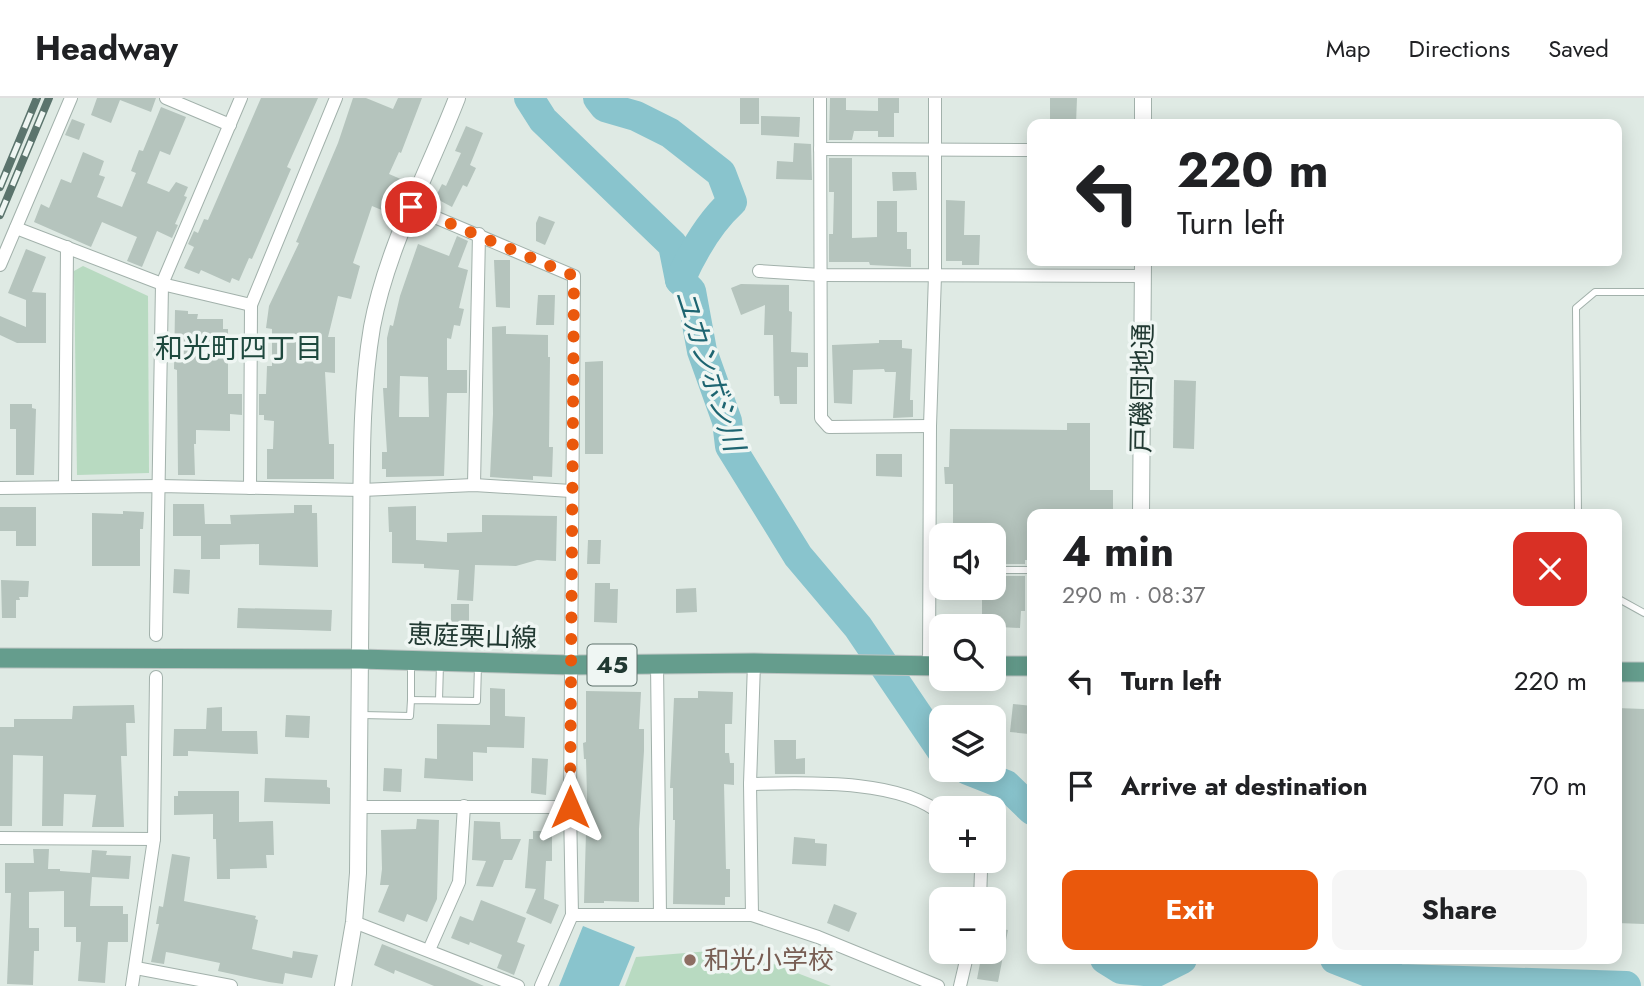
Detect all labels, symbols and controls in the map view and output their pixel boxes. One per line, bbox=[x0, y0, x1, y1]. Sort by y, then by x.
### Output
text: Headway bbox=[35, 25, 178, 72]
text: Map bbox=[1326, 31, 1371, 66]
text: Directions bbox=[1409, 31, 1510, 66]
text: Saved bbox=[1548, 31, 1609, 66]
text: 220 m bbox=[1177, 135, 1329, 205]
icon: left bbox=[1062, 147, 1153, 238]
pin bbox=[381, 177, 441, 237]
icon: arrive bbox=[392, 188, 430, 226]
text: Turn left bbox=[1177, 200, 1284, 246]
water label: ユカンボシ川 bbox=[664, 284, 756, 459]
street label: 戸磯団地通 bbox=[1122, 323, 1162, 453]
district label: 和光町四丁目 bbox=[155, 328, 323, 369]
text: 4 min bbox=[1062, 521, 1174, 582]
map controls bbox=[929, 523, 1006, 964]
button: sound bbox=[929, 523, 1006, 600]
button: close bbox=[1513, 532, 1587, 606]
text: 290 m · 08:37 bbox=[1062, 578, 1205, 612]
button: search bbox=[929, 614, 1006, 691]
street label: 恵庭栗山線 bbox=[406, 615, 538, 657]
road number: 45 bbox=[588, 644, 636, 686]
icon: left bbox=[1062, 662, 1100, 700]
text: Turn left bbox=[1121, 662, 1221, 700]
text: 220 m bbox=[1514, 662, 1587, 700]
button: layers bbox=[929, 705, 1006, 782]
icon: arrive bbox=[1062, 767, 1100, 805]
text: Arrive at destination bbox=[1121, 767, 1368, 805]
text: 70 m bbox=[1530, 767, 1587, 805]
position arrow bbox=[533, 770, 607, 844]
button: + bbox=[929, 796, 1006, 873]
button: Exit bbox=[1062, 870, 1318, 950]
button: Share bbox=[1332, 870, 1587, 950]
button: − bbox=[929, 887, 1006, 964]
place label: 和光小学校 bbox=[704, 941, 834, 979]
marker: 和光小学校 bbox=[682, 952, 698, 968]

